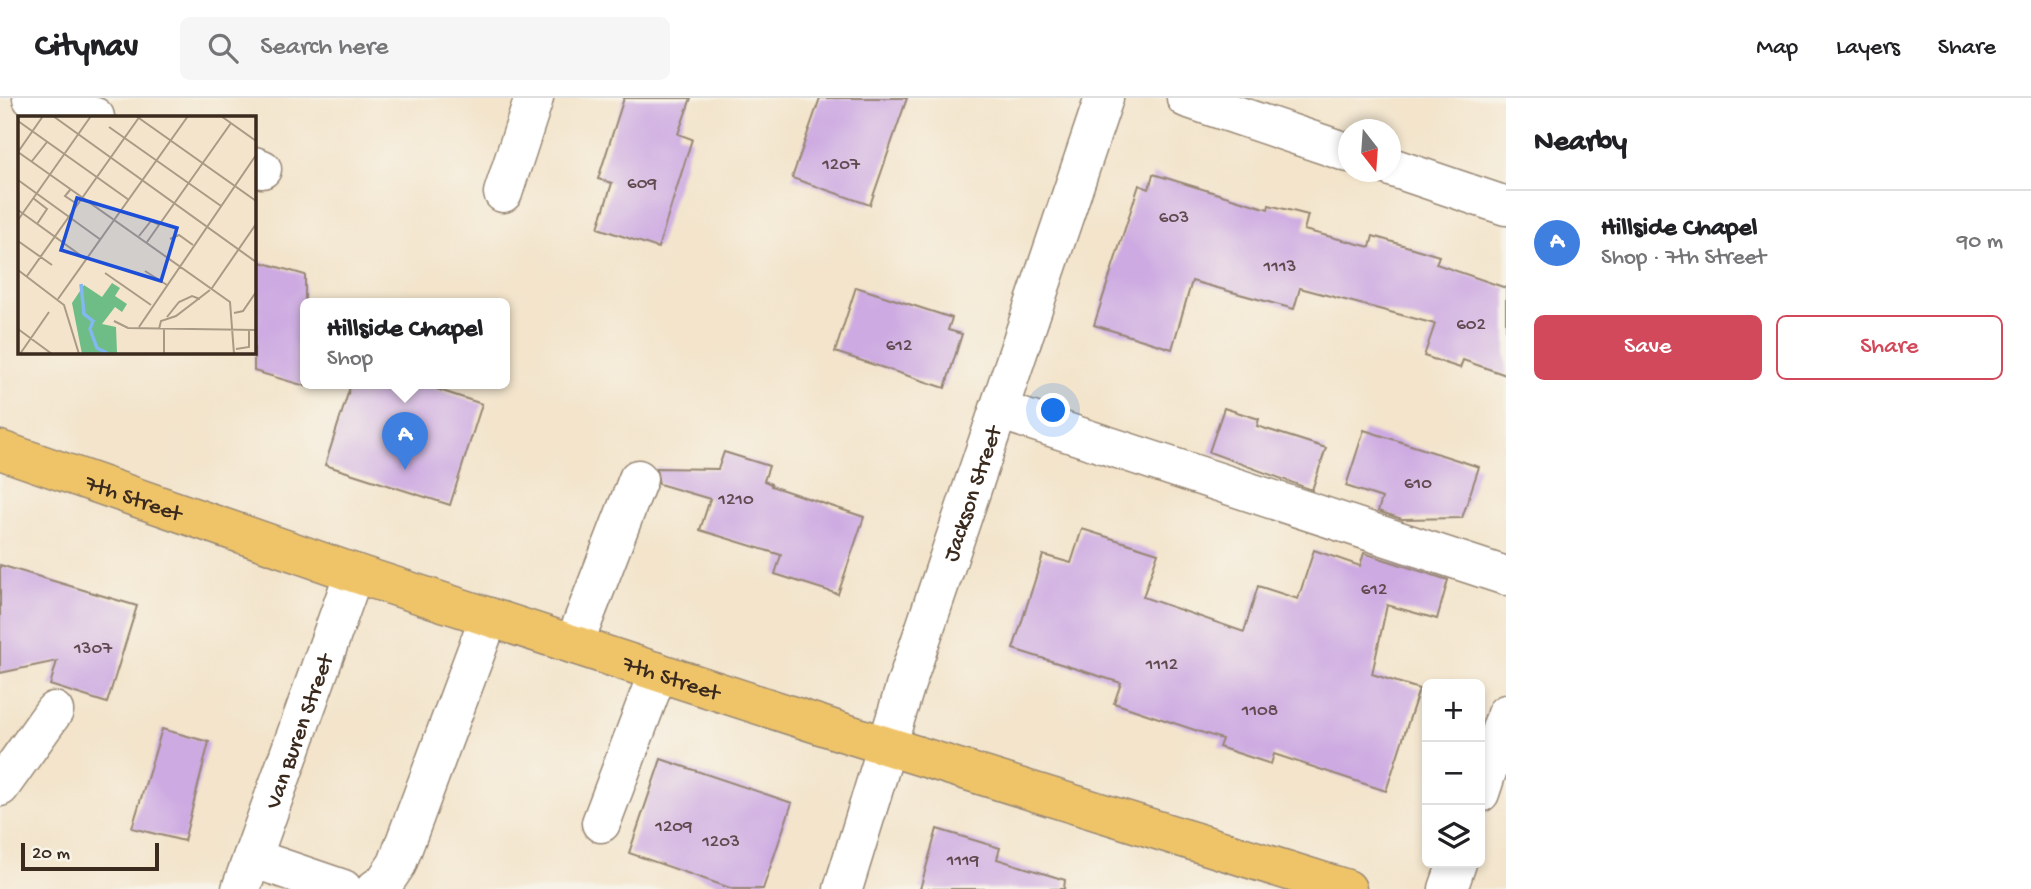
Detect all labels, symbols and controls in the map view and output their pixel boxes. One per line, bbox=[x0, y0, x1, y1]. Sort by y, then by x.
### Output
search box bbox=[180, 17, 670, 80]
text: Citynav bbox=[35, 29, 138, 67]
icon: search bbox=[204, 29, 242, 67]
text: Search here bbox=[260, 33, 388, 64]
text: Map bbox=[1756, 34, 1798, 63]
text: Layers bbox=[1836, 34, 1900, 63]
text: Share bbox=[1938, 34, 1996, 63]
inset map bbox=[18, 116, 256, 354]
north arrow bbox=[1338, 119, 1401, 182]
text: Nearby bbox=[1534, 126, 1627, 161]
house number: 1207 bbox=[821, 154, 861, 177]
house number: 609 bbox=[627, 173, 657, 196]
house number: 603 bbox=[1159, 207, 1189, 230]
text: Hillside Chapel bbox=[1601, 214, 1757, 245]
text: A bbox=[1550, 229, 1564, 256]
text: 90 m bbox=[1957, 229, 2003, 256]
text: Shop · 7th Street bbox=[1601, 245, 1766, 272]
house number: 1113 bbox=[1263, 256, 1297, 279]
popup bbox=[300, 298, 510, 389]
house number: 602 bbox=[1456, 314, 1486, 337]
text: Hillside Chapel bbox=[327, 315, 483, 346]
button: Save bbox=[1534, 315, 1762, 380]
button: Share bbox=[1776, 315, 2003, 380]
house number: 612 bbox=[886, 335, 912, 358]
text: Shop bbox=[327, 346, 373, 373]
your location bbox=[1036, 393, 1070, 427]
pin: A bbox=[382, 412, 428, 470]
street label: Jackson Street bbox=[938, 421, 1010, 565]
street label: 7th Street bbox=[80, 470, 186, 530]
house number: 610 bbox=[1404, 473, 1432, 496]
house number: 1210 bbox=[717, 489, 754, 512]
house number: 612 bbox=[1361, 579, 1387, 602]
house number: 1307 bbox=[73, 638, 113, 661]
street label: Van Buren Street bbox=[260, 650, 341, 814]
street label: 7th Street bbox=[618, 651, 724, 709]
house number: 1112 bbox=[1145, 654, 1178, 677]
map controls bbox=[1422, 679, 1485, 868]
button: + bbox=[1422, 679, 1485, 742]
house number: 1108 bbox=[1241, 700, 1278, 723]
button: − bbox=[1422, 742, 1485, 805]
button: layers bbox=[1422, 805, 1485, 868]
house number: 1209 bbox=[654, 816, 693, 839]
house number: 1203 bbox=[701, 831, 740, 854]
scale bar bbox=[21, 840, 159, 872]
text: 20 m bbox=[32, 843, 70, 866]
house number: 1119 bbox=[946, 850, 980, 873]

